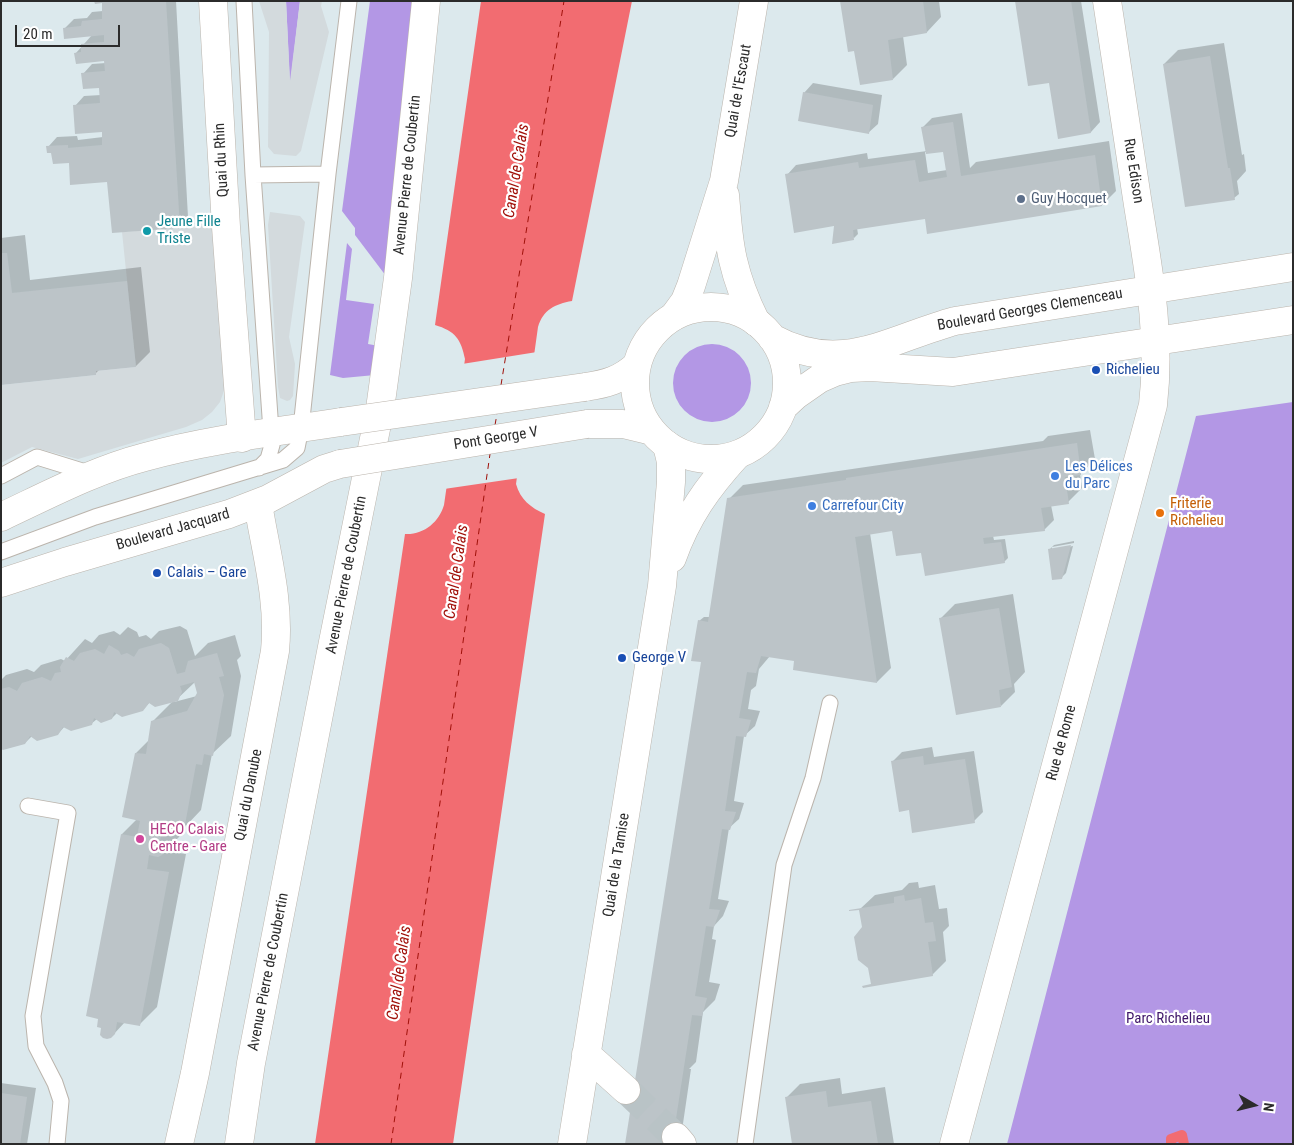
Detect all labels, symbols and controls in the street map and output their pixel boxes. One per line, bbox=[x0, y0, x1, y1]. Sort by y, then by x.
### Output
scale bar bbox=[18, 15, 122, 47]
text: 20 m bbox=[23, 25, 53, 43]
street label: Quai de l'Escaut bbox=[722, 43, 756, 139]
street label: Avenue Pierre de Coubertin bbox=[391, 94, 425, 256]
street label: Quai du Rhin bbox=[211, 122, 233, 198]
water label: Canal de Calais bbox=[500, 123, 534, 219]
street label: Rue Edison bbox=[1119, 137, 1147, 205]
place label: Guy Hocquet bbox=[1031, 190, 1107, 208]
marker: Guy Hocquet bbox=[1015, 193, 1027, 205]
place label: Jeune Fille Triste bbox=[157, 213, 221, 248]
marker: Jeune Fille Triste bbox=[141, 225, 153, 237]
street label: Boulevard Georges Clemenceau bbox=[936, 285, 1124, 335]
place label: Richelieu bbox=[1106, 361, 1160, 379]
marker: Richelieu bbox=[1090, 364, 1102, 376]
street label: Pont George V bbox=[453, 423, 539, 455]
place label: Les Délices du Parc bbox=[1065, 458, 1133, 493]
marker: Les Délices du Parc bbox=[1049, 470, 1061, 482]
street label: Avenue Pierre de Coubertin bbox=[323, 494, 371, 656]
place label: Friterie Richelieu bbox=[1170, 495, 1224, 530]
place label: Carrefour City bbox=[822, 497, 904, 515]
marker: Carrefour City bbox=[806, 500, 818, 512]
street label: Boulevard Jacquard bbox=[114, 505, 232, 555]
marker: Friterie Richelieu bbox=[1154, 507, 1166, 519]
water label: Canal de Calais bbox=[441, 524, 473, 620]
place label: Calais – Gare bbox=[167, 564, 247, 582]
marker: Calais – Gare bbox=[151, 567, 163, 579]
place label: George V bbox=[632, 649, 686, 667]
marker: George V bbox=[616, 652, 628, 664]
street label: Rue de Rome bbox=[1043, 703, 1081, 783]
street label: Quai du Danube bbox=[231, 748, 267, 842]
street label: Quai de la Tamise bbox=[600, 812, 634, 918]
place label: HECO Calais Centre - Gare bbox=[150, 821, 227, 856]
marker: HECO Calais Centre - Gare bbox=[134, 833, 146, 845]
street label: Avenue Pierre de Coubertin bbox=[245, 891, 293, 1053]
water label: Canal de Calais bbox=[384, 925, 416, 1021]
park label: Parc Richelieu bbox=[1126, 1010, 1210, 1028]
north arrow bbox=[1229, 1080, 1279, 1130]
text: N bbox=[1260, 1102, 1277, 1112]

